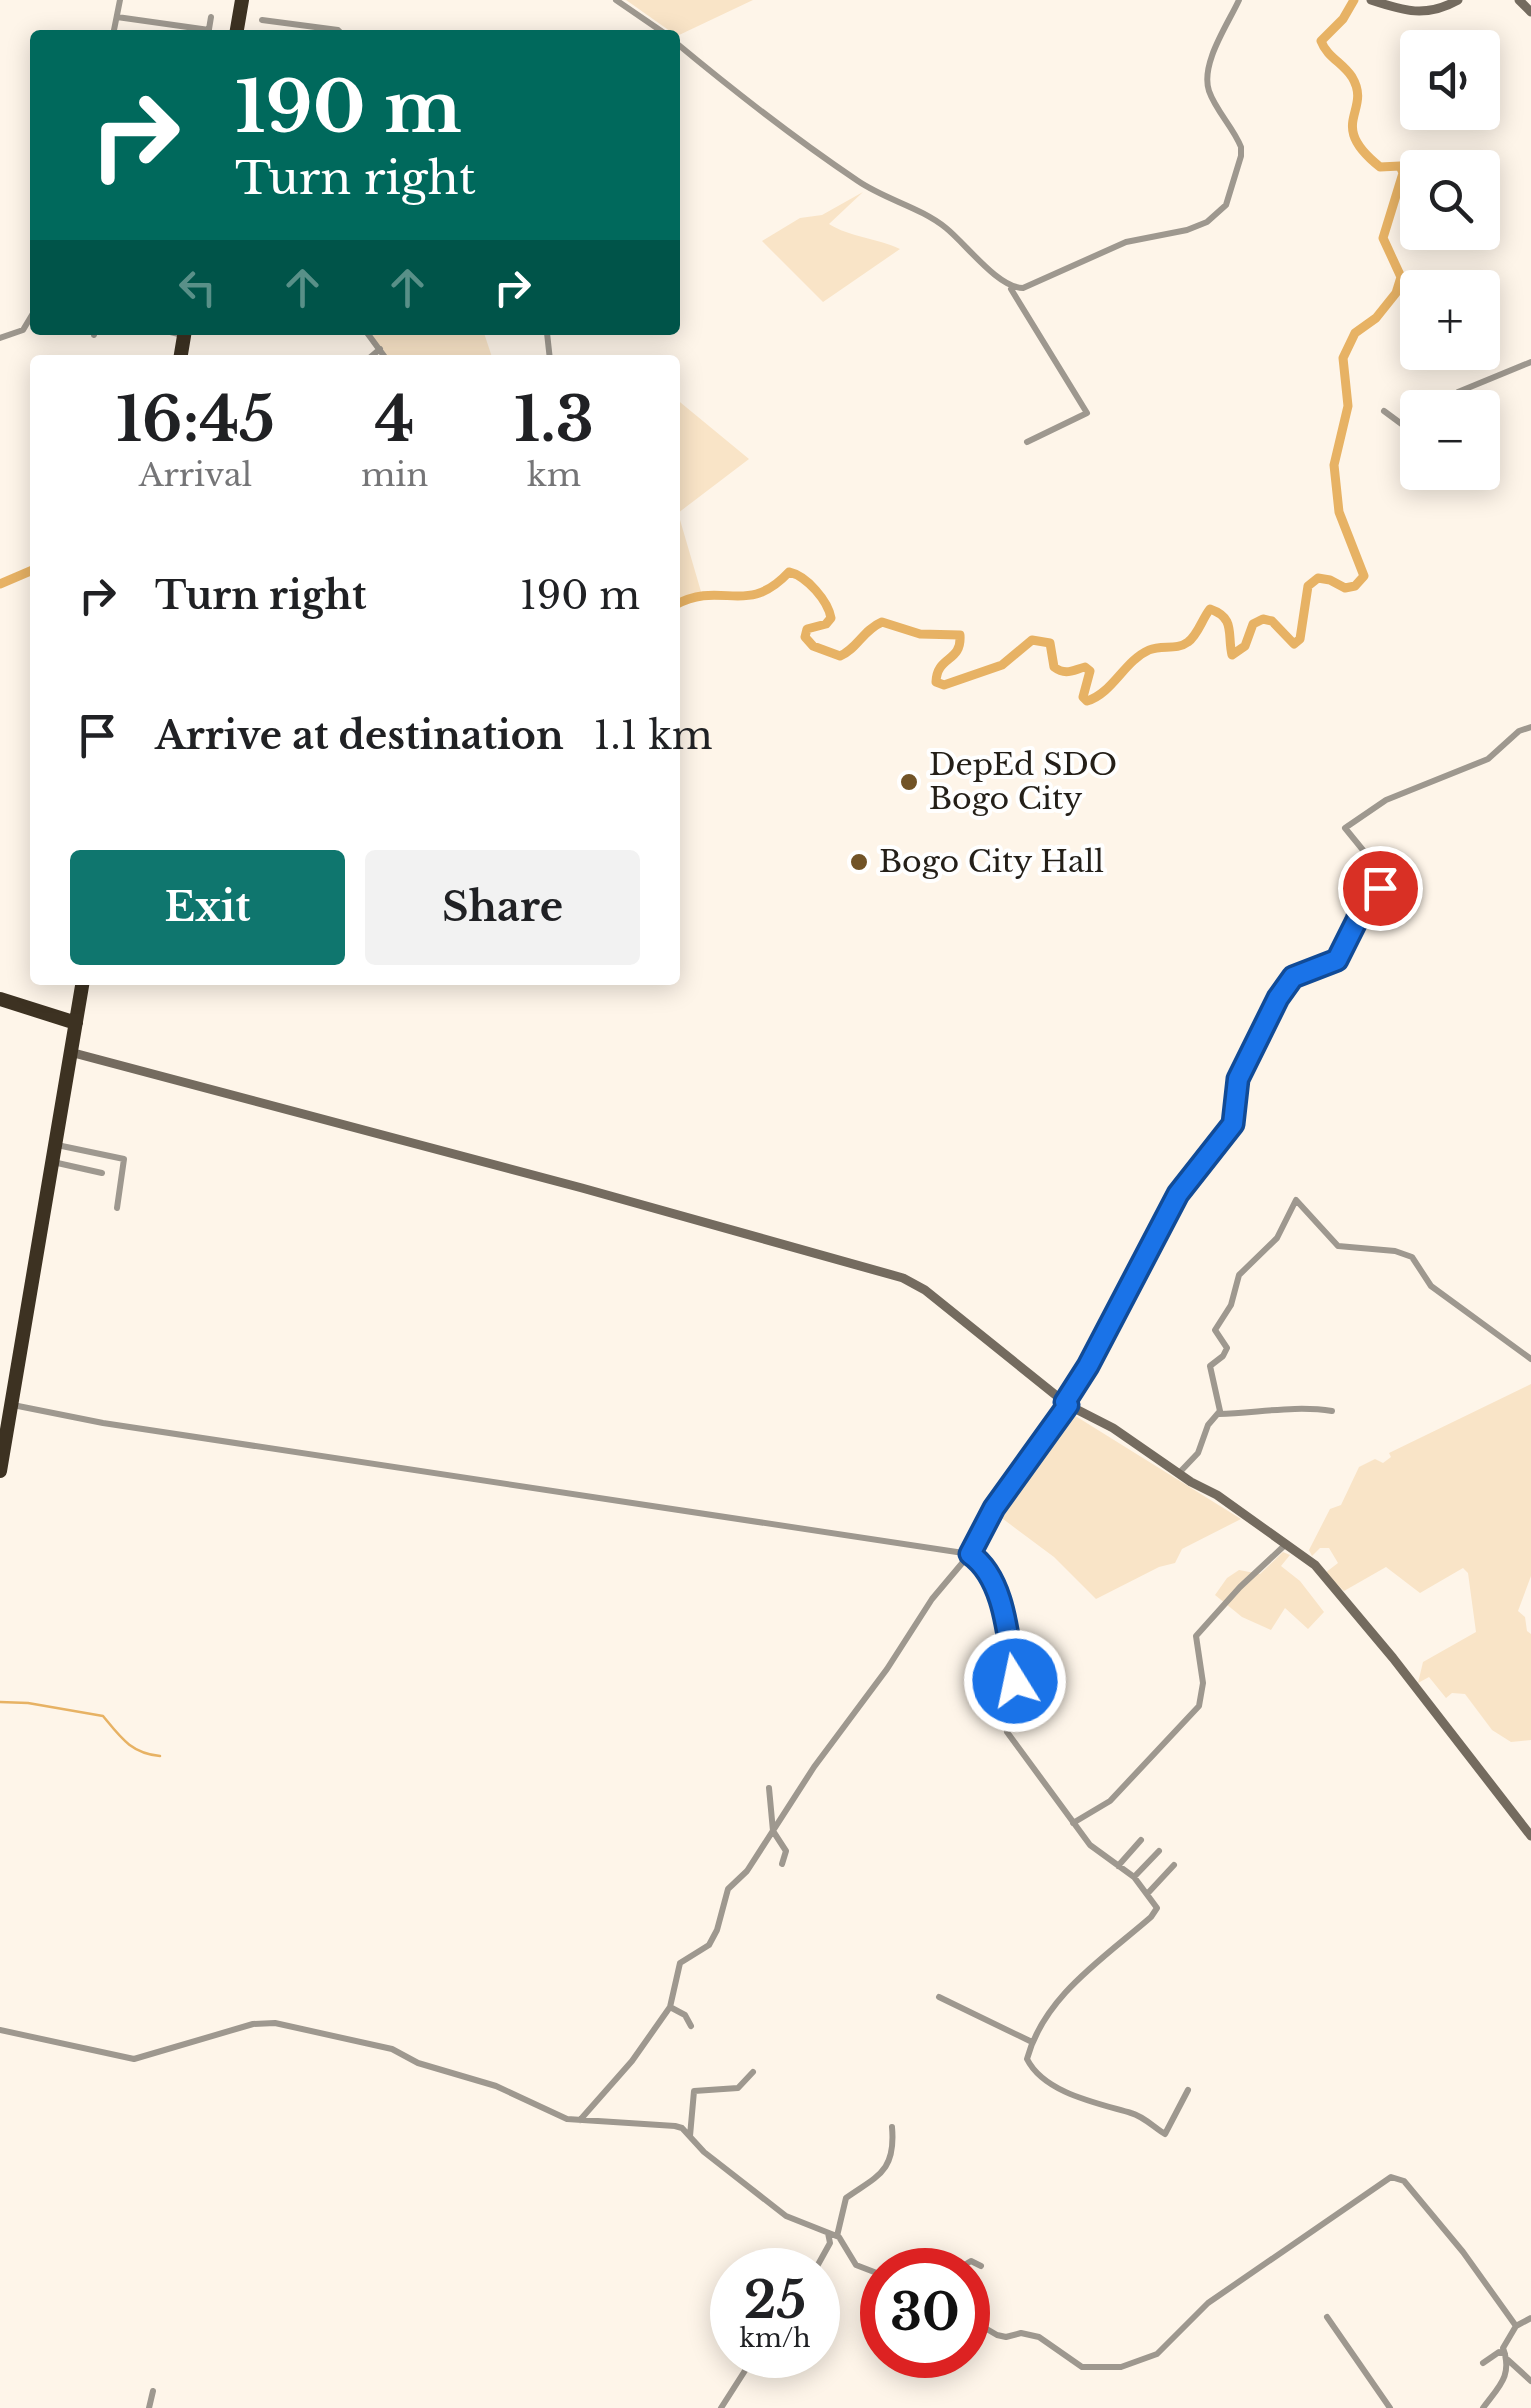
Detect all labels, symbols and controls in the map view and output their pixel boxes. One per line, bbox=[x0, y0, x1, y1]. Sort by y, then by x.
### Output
map controls bbox=[1400, 30, 1500, 490]
button: sound bbox=[1400, 30, 1500, 130]
text: 190 m bbox=[235, 64, 462, 151]
icon: right bbox=[70, 70, 200, 200]
text: Turn right bbox=[235, 150, 476, 206]
button: search bbox=[1400, 150, 1500, 250]
icon: left bbox=[170, 260, 225, 315]
icon: ahead bbox=[275, 260, 330, 315]
icon: ahead bbox=[380, 260, 435, 315]
icon: right bbox=[485, 260, 540, 315]
button: + bbox=[1400, 270, 1500, 370]
text: 16:45 bbox=[116, 383, 275, 457]
text: 4 bbox=[375, 383, 415, 457]
text: 1.3 bbox=[514, 383, 594, 457]
button: − bbox=[1400, 390, 1500, 490]
text: Arrival bbox=[139, 455, 252, 495]
text: min bbox=[361, 455, 428, 495]
text: km bbox=[527, 455, 581, 495]
icon: right bbox=[70, 568, 125, 623]
text: Turn right bbox=[155, 572, 366, 619]
text: 190 m bbox=[520, 572, 640, 619]
icon: arrive bbox=[70, 708, 125, 763]
text: Arrive at destination bbox=[155, 712, 564, 759]
text: 1.1 km bbox=[594, 712, 713, 759]
place label: DepEd SDO Bogo City bbox=[929, 746, 1117, 817]
marker: DepEd SDO Bogo City bbox=[898, 771, 920, 793]
place label: Bogo City Hall bbox=[879, 843, 1104, 880]
pin bbox=[1338, 846, 1423, 931]
button: Exit bbox=[70, 850, 345, 965]
button: Share bbox=[365, 850, 640, 965]
marker: Bogo City Hall bbox=[848, 851, 870, 873]
icon: arrive bbox=[1353, 861, 1408, 916]
position arrow bbox=[963, 1629, 1067, 1733]
speed limit sign: 30 bbox=[860, 2248, 990, 2378]
text: 25 bbox=[744, 2269, 806, 2332]
text: km/h bbox=[740, 2323, 810, 2354]

